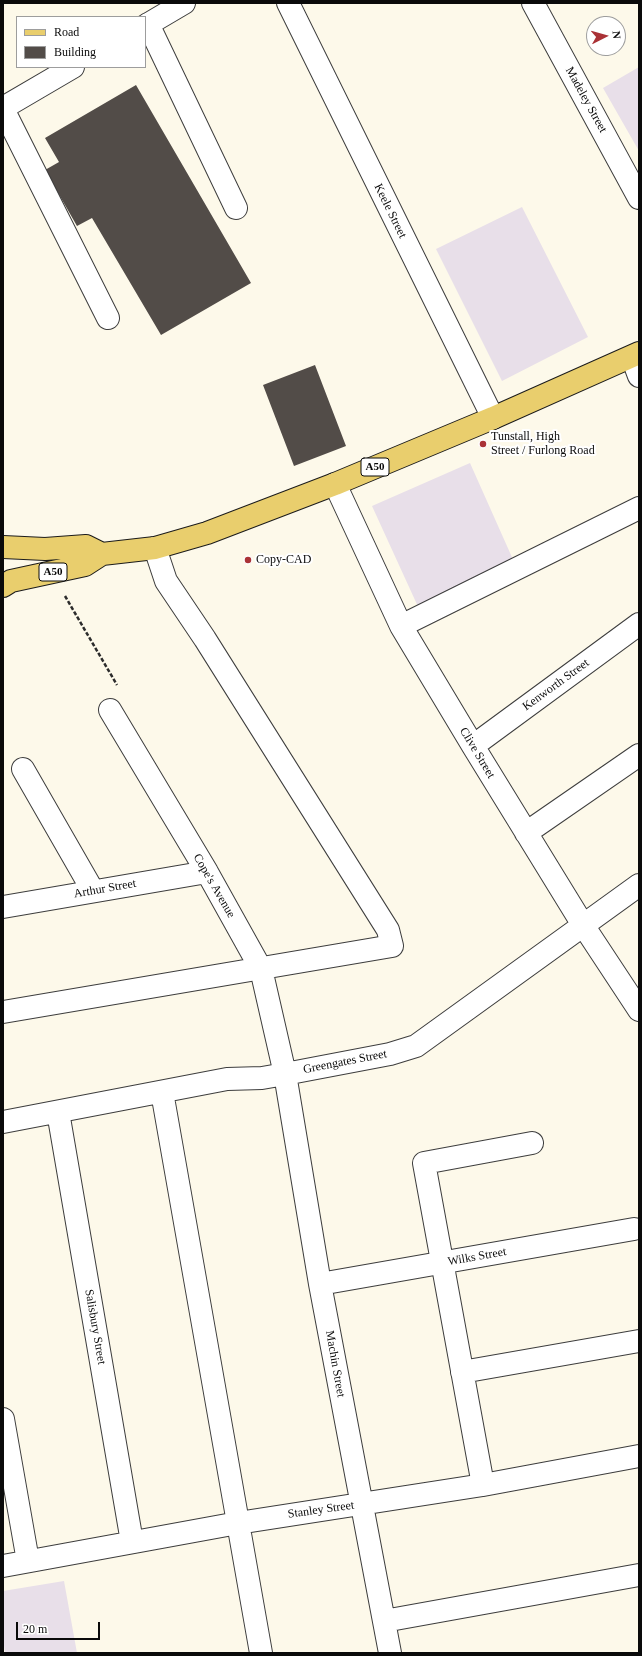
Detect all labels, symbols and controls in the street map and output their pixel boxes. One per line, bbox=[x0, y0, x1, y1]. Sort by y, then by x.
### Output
legend bbox=[16, 16, 146, 68]
north arrow bbox=[586, 16, 626, 56]
text: Road bbox=[54, 25, 79, 39]
text: N bbox=[611, 30, 623, 39]
text: Building bbox=[54, 45, 96, 59]
street label: Madeley Street bbox=[562, 65, 610, 135]
street label: Keele Street bbox=[371, 181, 409, 241]
place label: Tunstall, High Street / Furlong Road bbox=[491, 430, 595, 458]
marker: Tunstall, High Street / Furlong Road bbox=[478, 439, 488, 449]
road number: A50 bbox=[361, 458, 389, 476]
place label: Copy-CAD bbox=[256, 553, 311, 567]
marker: Copy-CAD bbox=[243, 555, 253, 565]
road number: A50 bbox=[39, 563, 67, 581]
street label: Kenworth Street bbox=[520, 656, 592, 714]
street label: Clive Street bbox=[456, 725, 498, 781]
street label: Cope's Avenue bbox=[190, 851, 238, 921]
street label: Arthur Street bbox=[73, 876, 137, 902]
street label: Greengates Street bbox=[302, 1047, 388, 1077]
street label: Wilks Street bbox=[447, 1245, 507, 1269]
street label: Salisbury Street bbox=[81, 1288, 109, 1366]
street label: Machin Street bbox=[322, 1329, 348, 1399]
street label: Stanley Street bbox=[287, 1498, 355, 1522]
scale bar bbox=[18, 1614, 102, 1640]
text: 20 m bbox=[23, 1622, 47, 1636]

